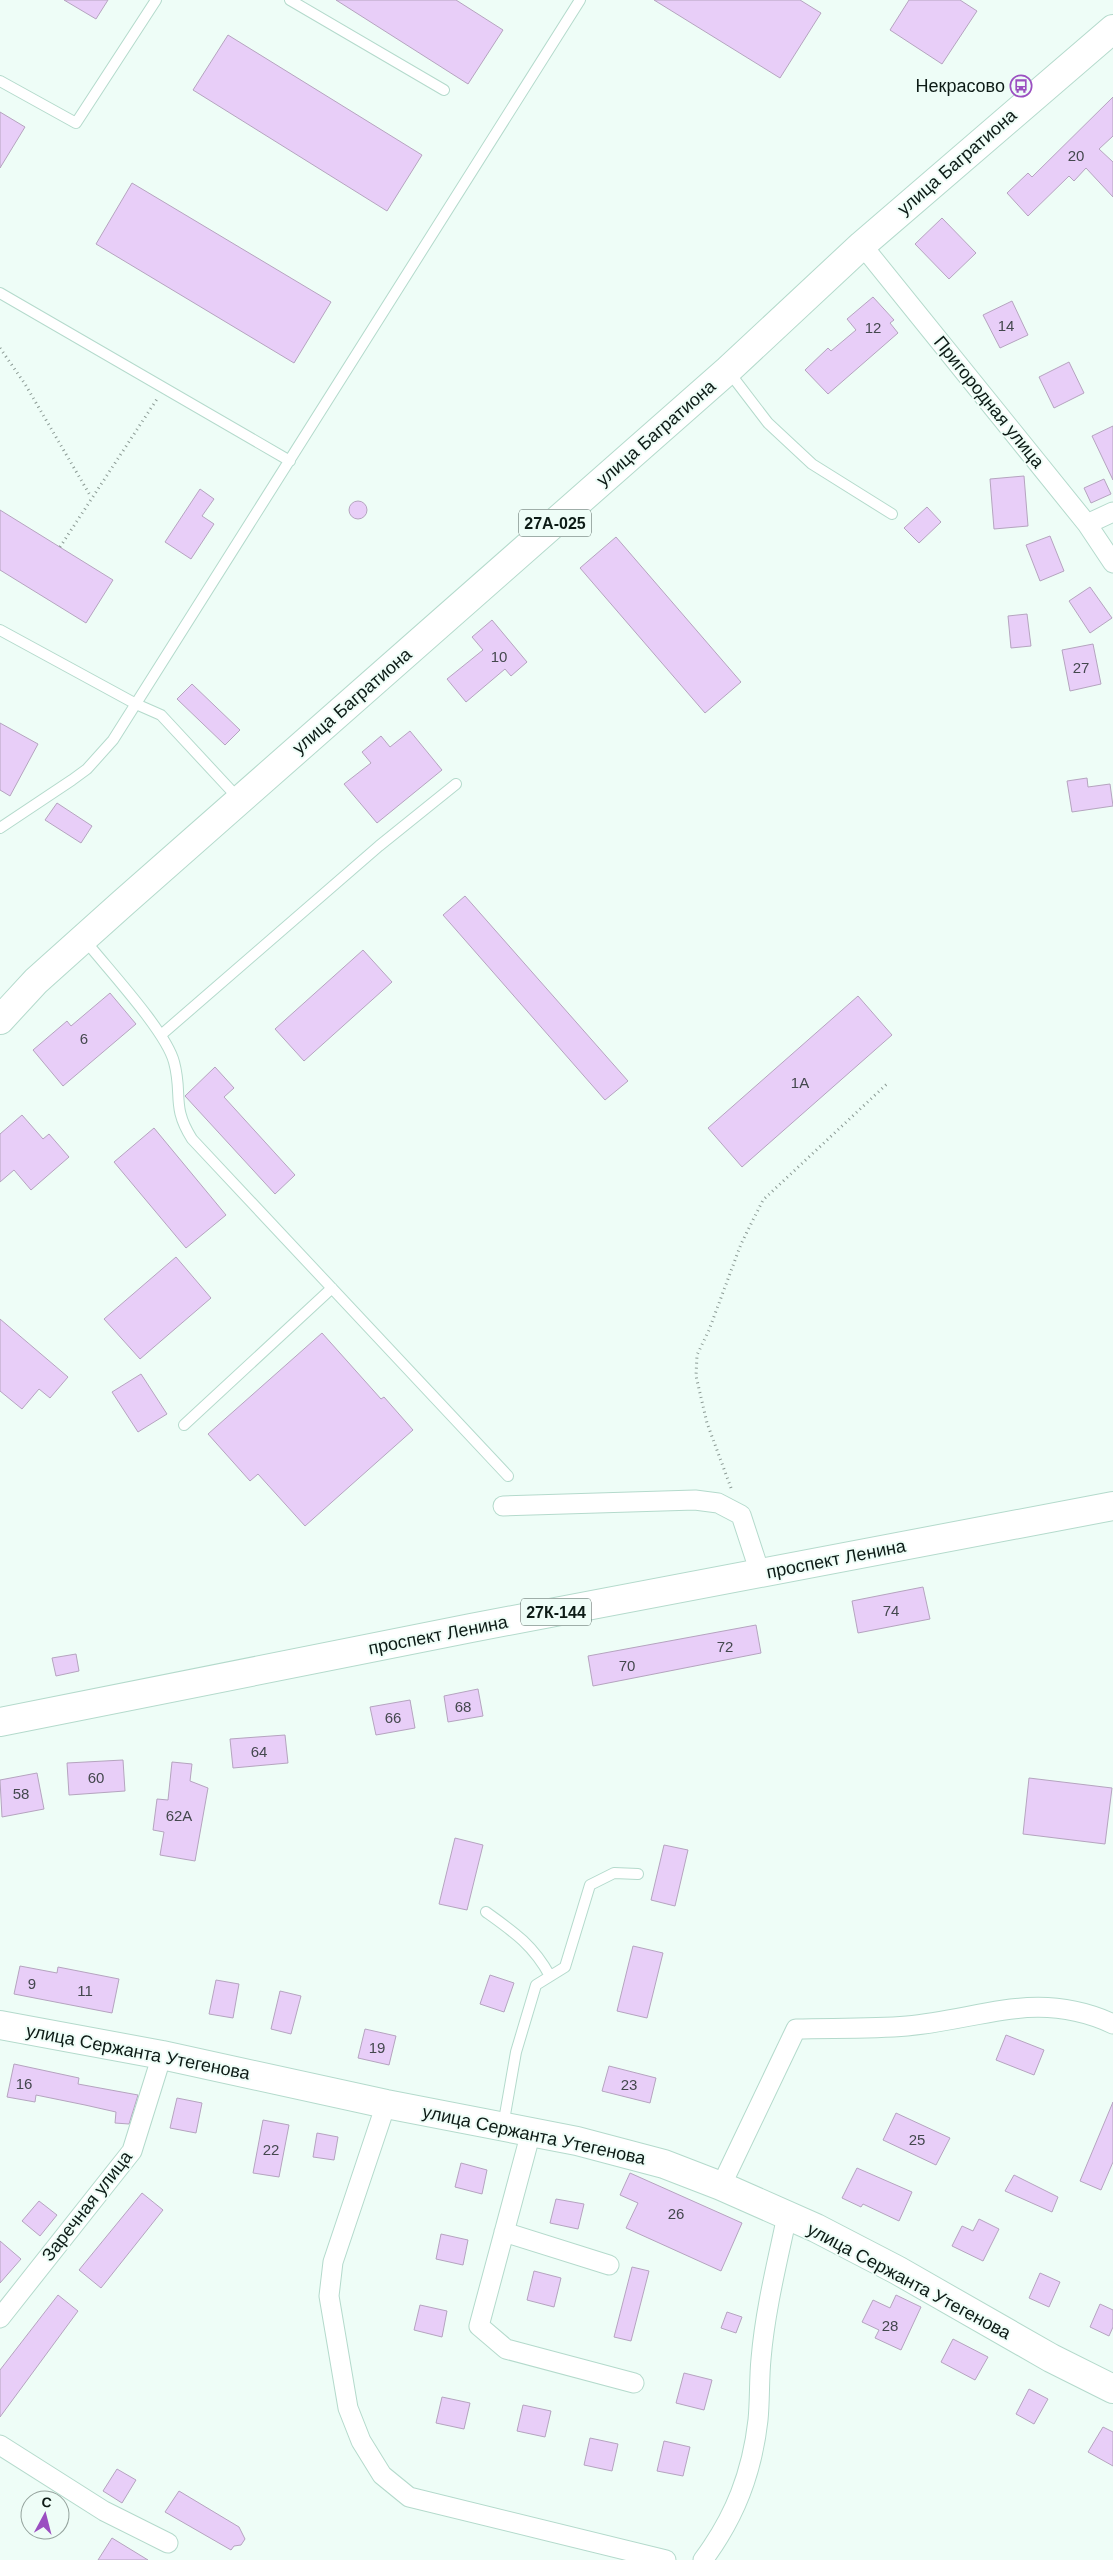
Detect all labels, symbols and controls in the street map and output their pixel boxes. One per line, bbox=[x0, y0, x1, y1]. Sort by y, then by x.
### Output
bus stop icon: Некрасово bbox=[1009, 74, 1033, 98]
place label: Некрасово bbox=[916, 76, 1005, 96]
street label: улица Багратиона bbox=[894, 104, 1021, 219]
house number: 20 bbox=[1068, 147, 1084, 164]
house number: 14 bbox=[998, 317, 1014, 334]
house number: 12 bbox=[865, 319, 881, 336]
street label: Пригородная улица bbox=[930, 332, 1049, 473]
street label: улица Багратиона bbox=[593, 375, 720, 490]
road number: 27А-025 bbox=[519, 509, 591, 536]
street label: улица Багратиона bbox=[289, 643, 416, 758]
house number: 10 bbox=[491, 648, 507, 665]
house number: 27 bbox=[1073, 659, 1089, 676]
house number: 6 bbox=[80, 1030, 88, 1047]
house number: 1A bbox=[791, 1074, 809, 1091]
street label: проспект Ленина bbox=[765, 1535, 908, 1582]
road number: 27К-144 bbox=[521, 1598, 591, 1625]
house number: 74 bbox=[883, 1602, 899, 1619]
street label: проспект Ленина bbox=[367, 1611, 510, 1658]
house number: 72 bbox=[717, 1638, 733, 1655]
house number: 70 bbox=[619, 1657, 635, 1674]
house number: 68 bbox=[455, 1698, 471, 1715]
house number: 66 bbox=[385, 1709, 401, 1726]
house number: 64 bbox=[251, 1743, 267, 1760]
house number: 60 bbox=[88, 1769, 104, 1786]
house number: 58 bbox=[13, 1785, 29, 1802]
house number: 62А bbox=[166, 1807, 192, 1824]
house number: 9 bbox=[28, 1975, 36, 1992]
house number: 11 bbox=[77, 1982, 93, 1999]
street label: улица Сержанта Утегенова bbox=[24, 2020, 253, 2084]
house number: 19 bbox=[369, 2039, 385, 2056]
house number: 16 bbox=[16, 2075, 32, 2092]
house number: 23 bbox=[621, 2076, 637, 2093]
street label: улица Сержанта Утегенова bbox=[421, 2102, 648, 2169]
house number: 25 bbox=[909, 2131, 925, 2148]
house number: 22 bbox=[263, 2141, 279, 2158]
street label: Заречная улица bbox=[38, 2146, 137, 2265]
house number: 26 bbox=[668, 2205, 684, 2222]
street label: улица Сержанта Утегенова bbox=[804, 2219, 1015, 2344]
house number: 28 bbox=[882, 2317, 898, 2334]
north arrow bbox=[20, 2490, 70, 2540]
text: С bbox=[41, 2494, 53, 2511]

